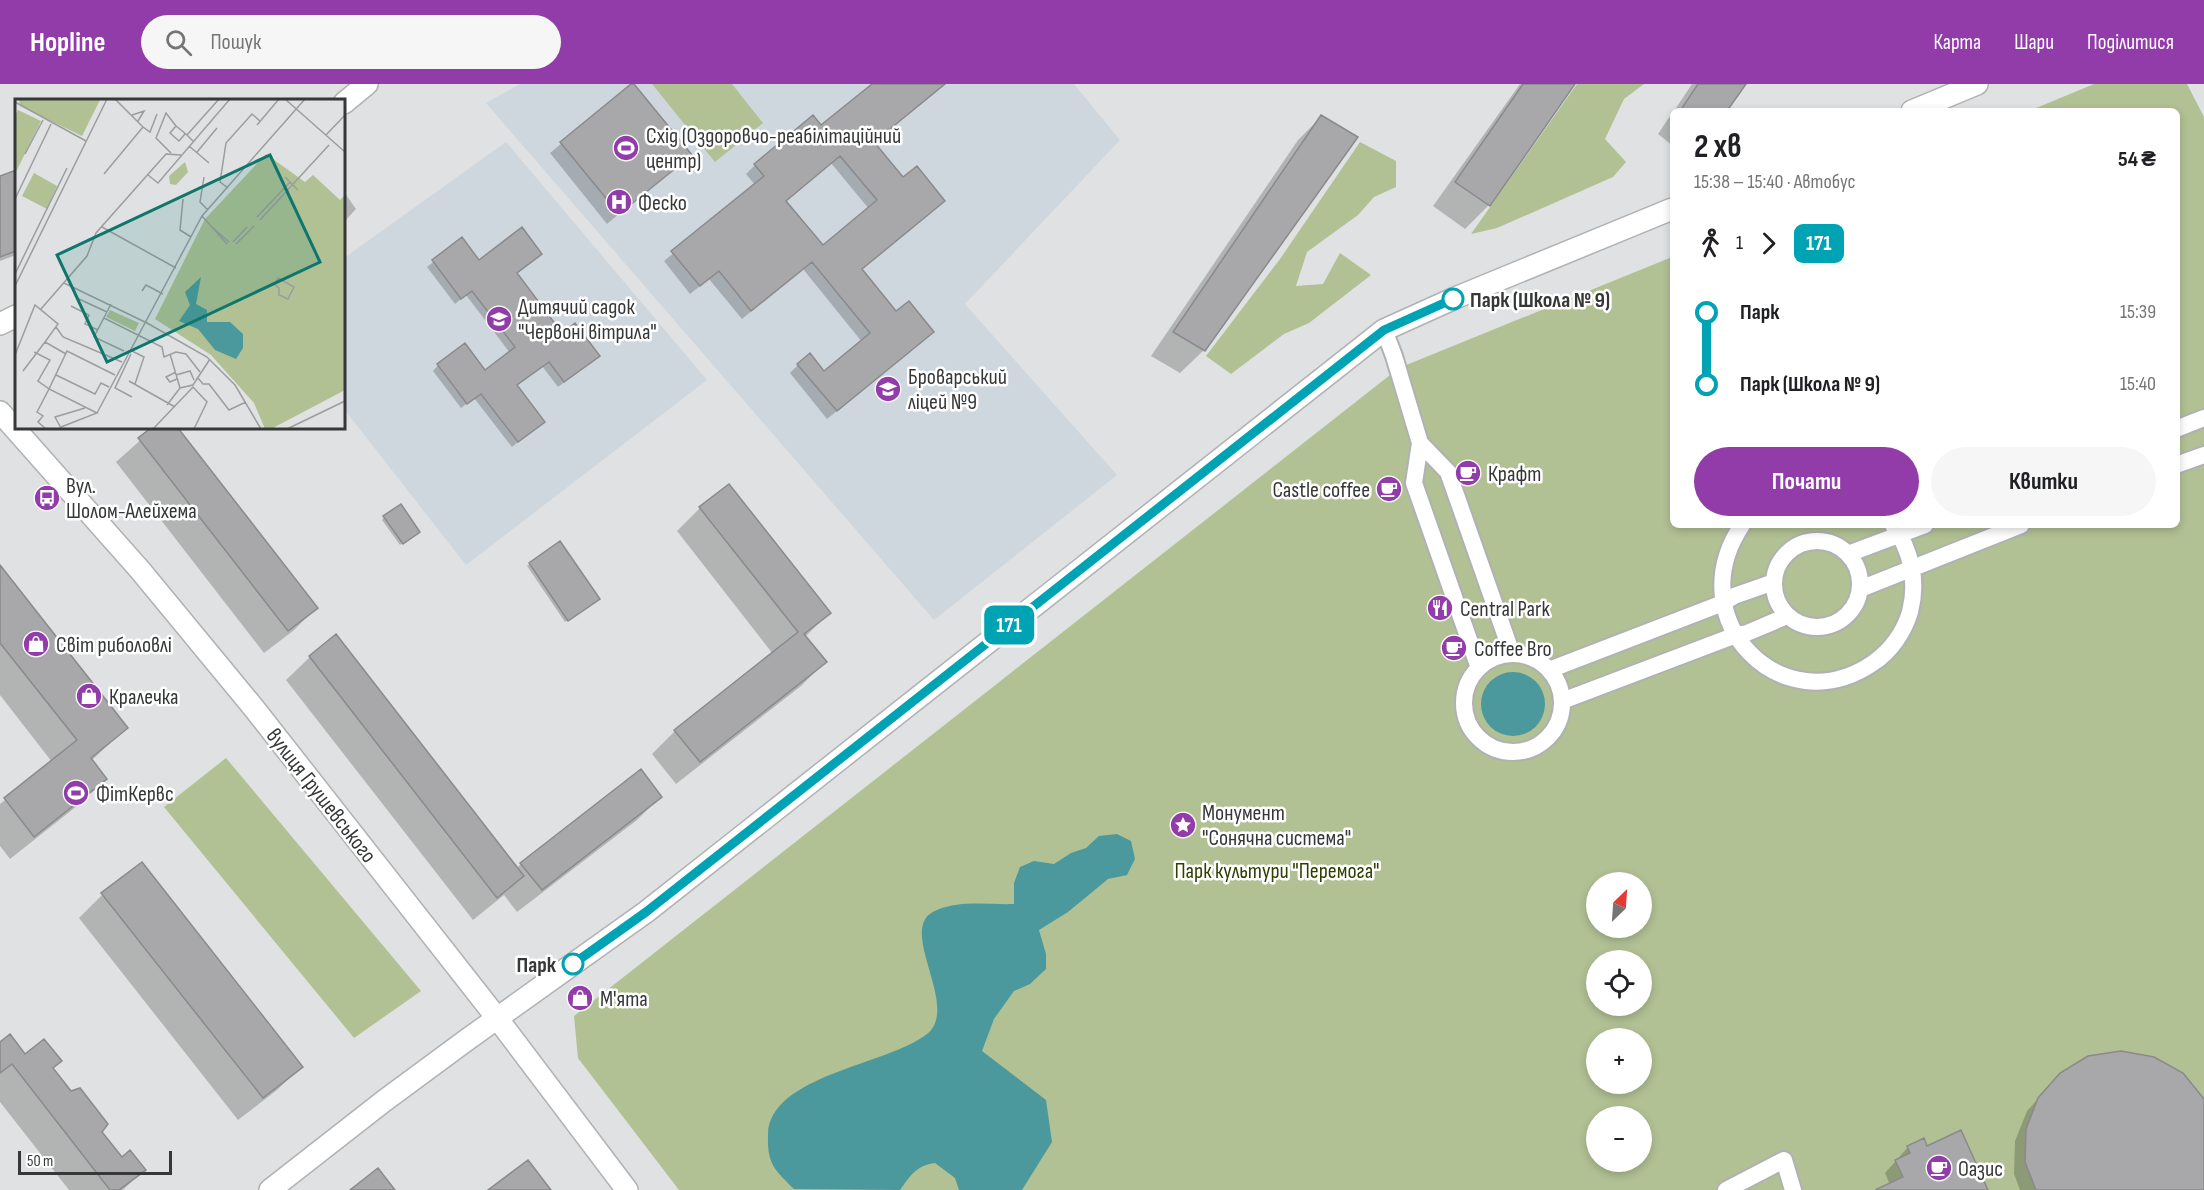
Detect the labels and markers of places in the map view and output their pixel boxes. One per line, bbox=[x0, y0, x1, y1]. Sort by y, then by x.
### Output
place label: Схід (Оздоровчо-реабілітаційний центр) bbox=[646, 123, 901, 175]
sports icon: Схід (Оздоровчо-реабілітаційний центр) bbox=[611, 133, 641, 163]
hospital icon: Феско bbox=[604, 187, 634, 217]
place label: Феско bbox=[638, 190, 687, 217]
place label: Парк (Школа № 9) bbox=[1470, 287, 1610, 314]
marker: Парк (Школа № 9) bbox=[1442, 288, 1464, 310]
place label: Дитячий садок "Червоні вітрила" bbox=[518, 294, 657, 346]
school or university icon: Дитячий садок "Червоні вітрила" bbox=[484, 304, 514, 334]
place label: Броварський ліцей №9 bbox=[908, 364, 1007, 416]
school or university icon: Броварський ліцей №9 bbox=[873, 374, 903, 404]
cafe icon: Крафт bbox=[1453, 458, 1483, 488]
place label: Крафт bbox=[1488, 461, 1541, 488]
place label: Вул. Шолом-Алейхема bbox=[66, 473, 197, 525]
cafe icon: Castle coffee bbox=[1374, 474, 1404, 504]
place label: Castle coffee bbox=[1273, 477, 1370, 504]
bus stop icon: Вул. Шолом-Алейхема bbox=[32, 483, 62, 513]
restaurant icon: Central Park bbox=[1425, 593, 1455, 623]
place label: Central Park bbox=[1460, 596, 1550, 623]
shop icon: Світ риболовлі bbox=[21, 629, 51, 659]
place label: Світ риболовлі bbox=[56, 632, 172, 659]
cafe icon: Coffee Bro bbox=[1439, 633, 1469, 663]
place label: Coffee Bro bbox=[1474, 636, 1552, 663]
shop icon: Кралечка bbox=[74, 681, 104, 711]
place label: Кралечка bbox=[109, 684, 179, 711]
sports icon: ФітКервс bbox=[61, 778, 91, 808]
place label: ФітКервс bbox=[96, 781, 174, 808]
place label: Монумент "Сонячна система" bbox=[1202, 800, 1351, 852]
place icon: Монумент "Сонячна система" bbox=[1168, 810, 1198, 840]
place label: Парк bbox=[517, 952, 557, 979]
marker: Парк bbox=[562, 953, 584, 975]
shop icon: М'ята bbox=[565, 983, 595, 1013]
place label: М'ята bbox=[600, 986, 648, 1013]
cafe icon: Оазис bbox=[1924, 1153, 1954, 1183]
place label: Оазис bbox=[1958, 1156, 2003, 1183]

